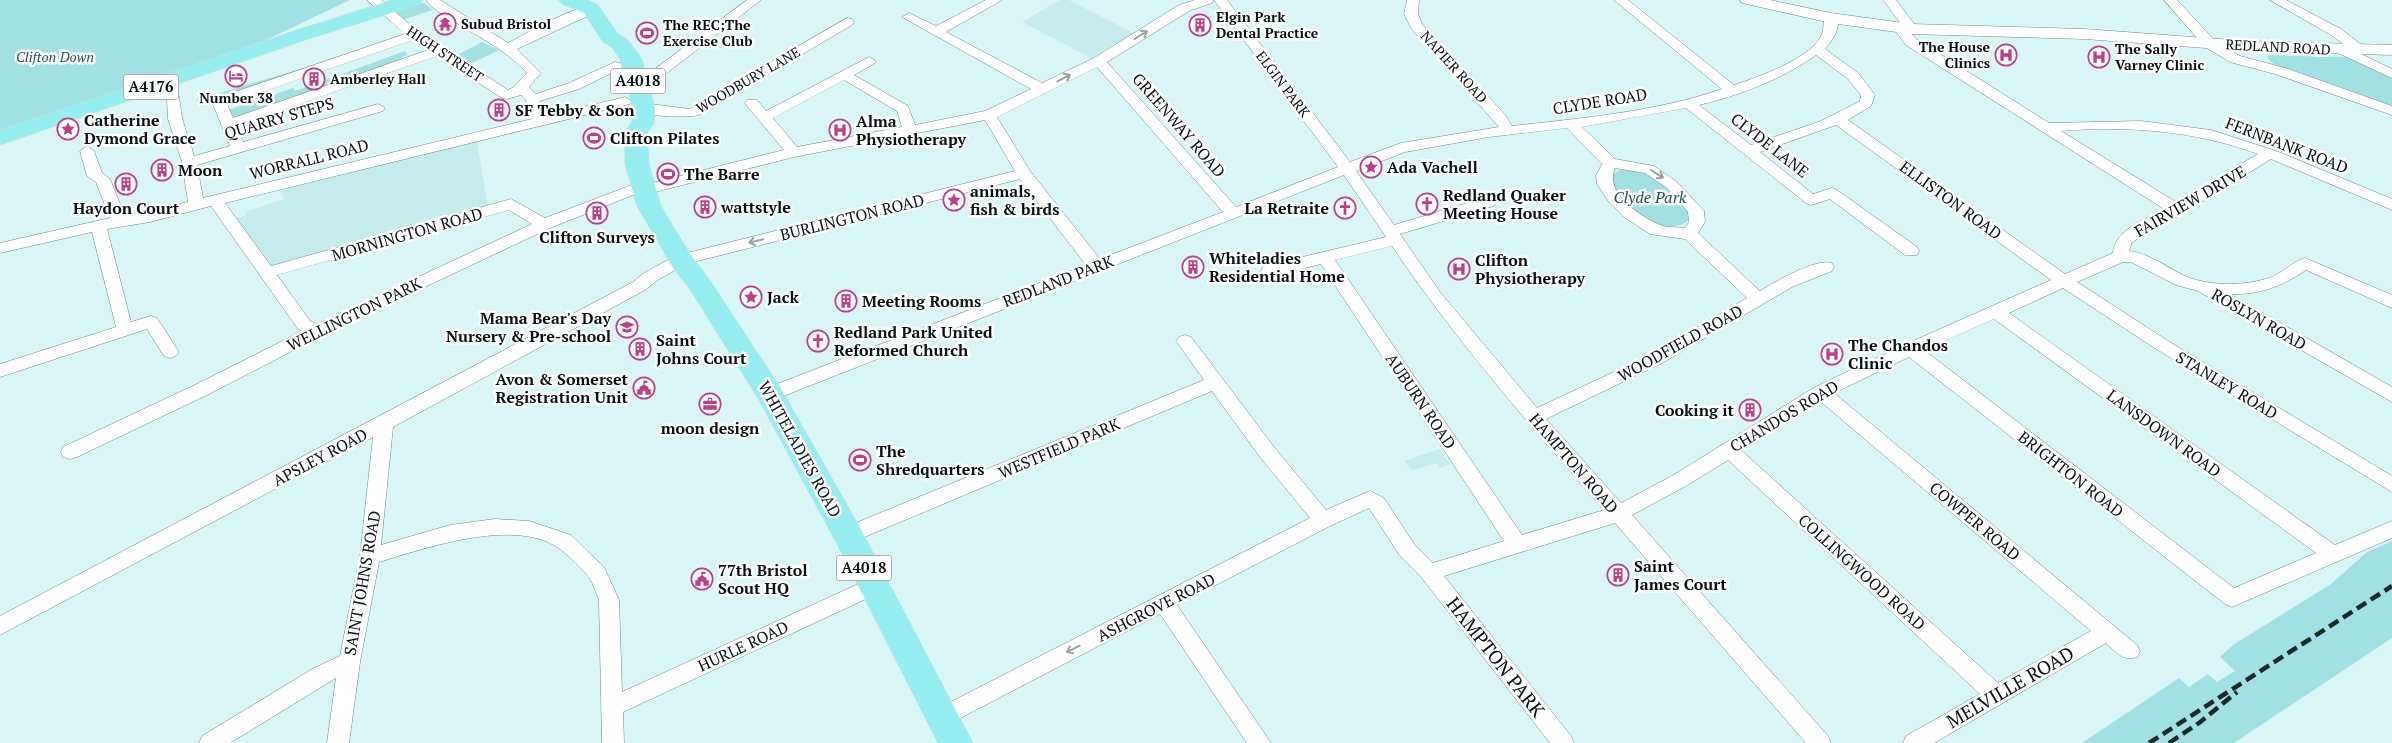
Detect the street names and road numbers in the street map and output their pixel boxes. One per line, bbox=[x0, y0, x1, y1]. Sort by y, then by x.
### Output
street label: HIGH STREET bbox=[403, 21, 488, 86]
street label: NAPIER ROAD bbox=[1417, 26, 1492, 107]
street label: REDLAND ROAD bbox=[2225, 34, 2331, 59]
street label: WOODBURY LANE bbox=[692, 42, 803, 117]
street label: ELGIN PARK bbox=[1252, 47, 1315, 122]
road number: A4018 bbox=[610, 68, 666, 94]
street label: GREENWAY ROAD bbox=[1128, 68, 1230, 182]
road number: A4176 bbox=[124, 74, 178, 100]
street label: CLYDE ROAD bbox=[1551, 83, 1649, 119]
street label: QUARRY STEPS bbox=[222, 92, 336, 144]
street label: CLYDE LANE bbox=[1727, 108, 1813, 182]
street label: FERNBANK ROAD bbox=[2223, 112, 2351, 178]
street label: WORRALL ROAD bbox=[247, 134, 371, 184]
street label: ELLISTON ROAD bbox=[1896, 156, 2006, 244]
street label: FAIRVIEW DRIVE bbox=[2130, 160, 2250, 242]
street label: BURLINGTON ROAD bbox=[778, 188, 926, 246]
street label: MORNINGTON ROAD bbox=[329, 202, 485, 266]
street label: REDLAND PARK bbox=[999, 249, 1117, 312]
street label: WELLINGTON PARK bbox=[283, 272, 425, 356]
street label: ROSLYN ROAD bbox=[2207, 283, 2311, 355]
street label: WOODFIELD ROAD bbox=[1613, 299, 1747, 387]
street label: STANLEY ROAD bbox=[2172, 346, 2282, 424]
street label: AUBURN ROAD bbox=[1381, 349, 1461, 453]
street label: CHANDOS ROAD bbox=[1726, 375, 1842, 457]
street label: WHITELADIES ROAD bbox=[753, 377, 847, 521]
street label: LANSDOWN ROAD bbox=[2102, 384, 2226, 482]
street label: HAMPTON ROAD bbox=[1524, 408, 1624, 518]
street label: WESTFIELD PARK bbox=[995, 412, 1124, 484]
street label: APSLEY ROAD bbox=[269, 423, 371, 491]
street label: BRIGHTON ROAD bbox=[2014, 426, 2128, 522]
street label: COWPER ROAD bbox=[1925, 477, 2025, 565]
street label: SAINT JOHNS ROAD bbox=[338, 509, 386, 657]
street label: COLLINGWOOD ROAD bbox=[1794, 509, 1930, 635]
road number: A4018 bbox=[836, 556, 892, 580]
street label: ASHGROVE ROAD bbox=[1093, 568, 1219, 646]
street label: HAMPTON PARK bbox=[1442, 592, 1552, 722]
street label: HURLE ROAD bbox=[694, 615, 792, 677]
street label: MELVILLE ROAD bbox=[1941, 640, 2078, 733]

